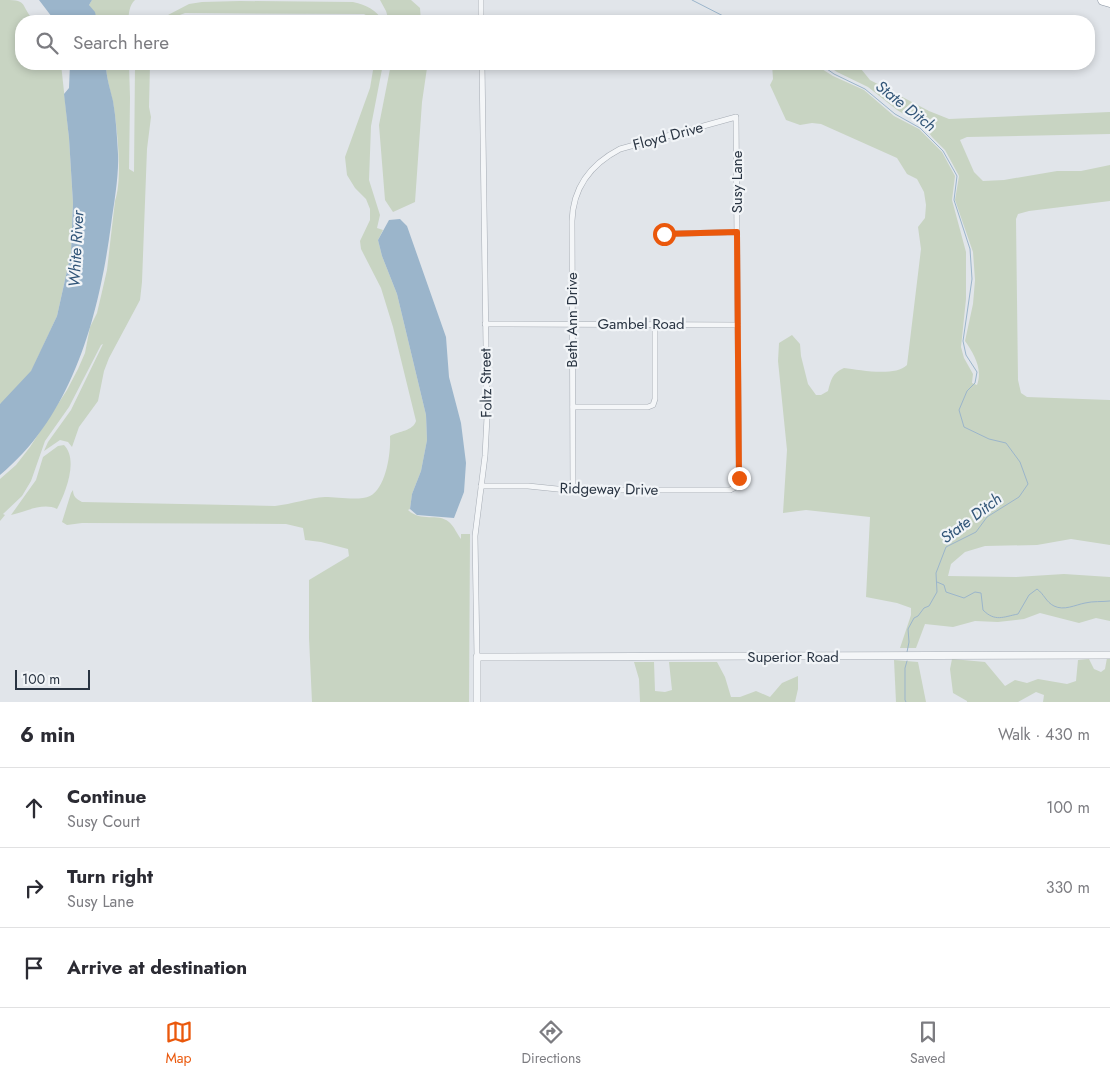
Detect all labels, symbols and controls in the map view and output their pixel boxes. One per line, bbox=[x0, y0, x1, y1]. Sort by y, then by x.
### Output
search box bbox=[15, 15, 1095, 70]
icon: search bbox=[33, 29, 61, 57]
text: Search here bbox=[73, 29, 169, 56]
water label: State Ditch bbox=[871, 75, 941, 137]
street label: Floyd Drive bbox=[630, 116, 706, 156]
street label: Susy Lane bbox=[726, 150, 748, 213]
water label: White River bbox=[63, 208, 90, 288]
route start bbox=[653, 223, 676, 246]
street label: Beth Ann Drive bbox=[561, 272, 583, 368]
street label: Gambel Road bbox=[597, 313, 685, 335]
street label: Foltz Street bbox=[474, 348, 498, 418]
route end bbox=[728, 467, 751, 490]
street label: Ridgeway Drive bbox=[559, 477, 659, 501]
water label: State Ditch bbox=[936, 487, 1006, 549]
street label: Superior Road bbox=[747, 646, 839, 668]
scale bar bbox=[15, 667, 90, 690]
text: 100 m bbox=[22, 669, 60, 689]
text: 6 min bbox=[20, 720, 75, 750]
text: Walk · 430 m bbox=[998, 723, 1090, 746]
text: Continue bbox=[67, 783, 146, 810]
icon: ahead bbox=[20, 794, 48, 822]
text: 100 m bbox=[1046, 796, 1090, 819]
text: Susy Court bbox=[67, 810, 140, 833]
text: Turn right bbox=[67, 863, 153, 890]
icon: right bbox=[20, 874, 48, 902]
text: 330 m bbox=[1046, 876, 1090, 899]
text: Susy Lane bbox=[67, 890, 134, 913]
icon: arrive bbox=[20, 954, 48, 982]
text: Arrive at destination bbox=[67, 954, 247, 981]
tab: Map bbox=[165, 1018, 193, 1068]
tab: Directions bbox=[522, 1018, 581, 1068]
tab: Saved bbox=[910, 1018, 945, 1068]

